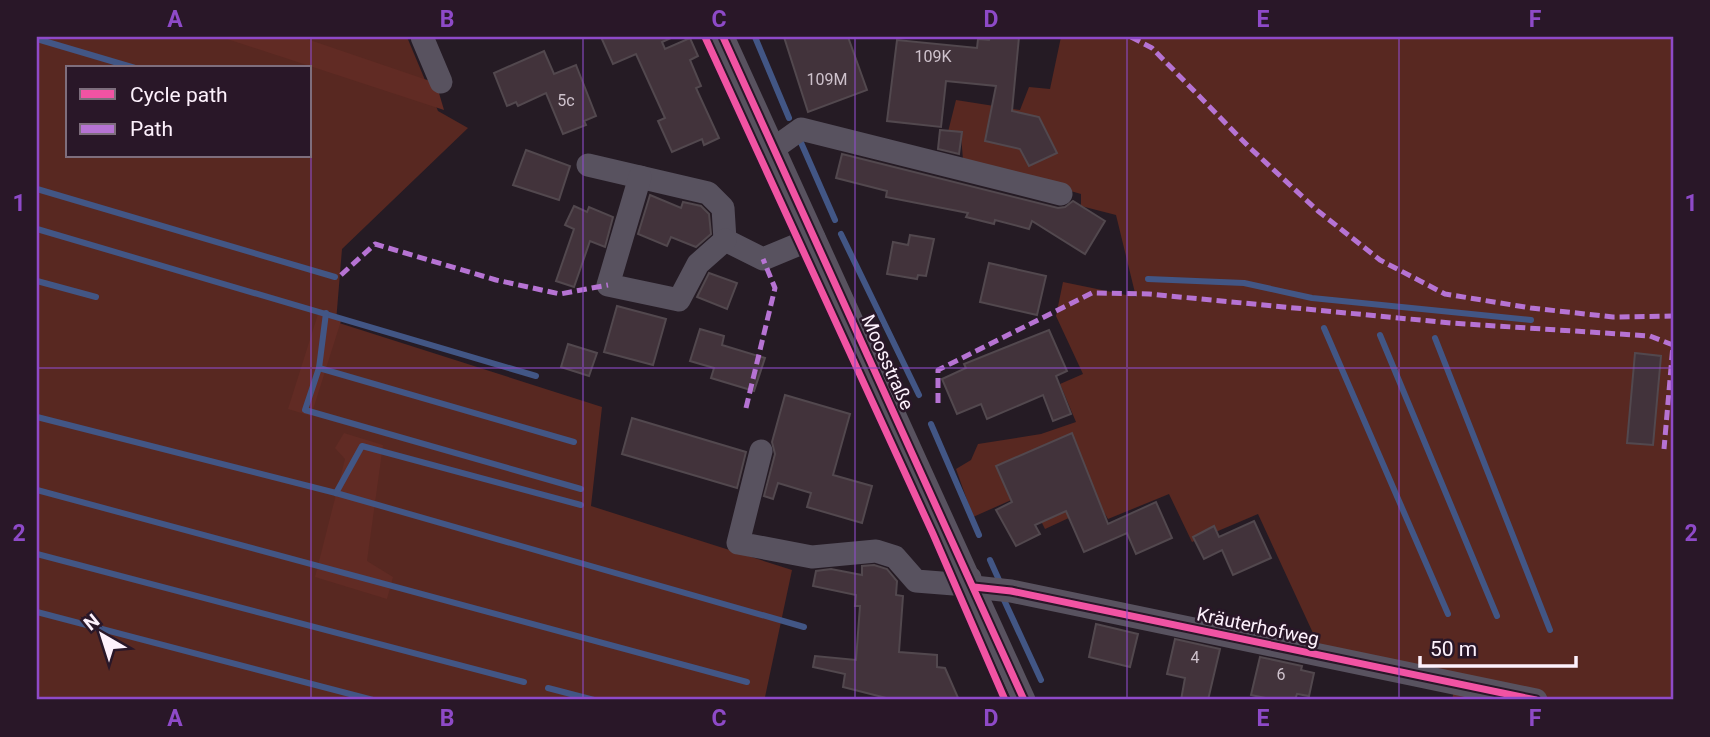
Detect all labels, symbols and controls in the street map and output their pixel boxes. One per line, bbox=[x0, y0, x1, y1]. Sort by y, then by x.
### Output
text: A bbox=[167, 6, 183, 33]
text: B bbox=[440, 6, 454, 33]
text: C bbox=[711, 6, 727, 33]
text: D bbox=[984, 6, 998, 33]
text: E bbox=[1257, 6, 1270, 33]
text: F bbox=[1529, 6, 1542, 33]
house number: 109K bbox=[914, 47, 952, 66]
legend bbox=[66, 66, 312, 158]
house number: 109M bbox=[807, 70, 847, 89]
text: Cycle path bbox=[130, 83, 228, 107]
house number: 5c bbox=[557, 91, 575, 110]
text: Path bbox=[130, 117, 173, 141]
text: 1 bbox=[12, 190, 26, 217]
text: 1 bbox=[1684, 190, 1698, 217]
street label: Moosstraße bbox=[856, 311, 919, 413]
text: 2 bbox=[12, 520, 26, 547]
text: 2 bbox=[1684, 520, 1698, 547]
north arrow bbox=[66, 600, 136, 670]
street label: Kräuterhofweg bbox=[1195, 602, 1321, 651]
text: N bbox=[79, 609, 104, 635]
scale bar bbox=[1420, 625, 1575, 669]
text: 50 m bbox=[1430, 637, 1477, 661]
house number: 4 bbox=[1191, 648, 1200, 667]
house number: 6 bbox=[1277, 665, 1286, 684]
text: A bbox=[167, 705, 183, 732]
text: B bbox=[440, 705, 454, 732]
text: C bbox=[711, 705, 727, 732]
text: D bbox=[984, 705, 998, 732]
text: E bbox=[1257, 705, 1270, 732]
text: F bbox=[1529, 705, 1542, 732]

